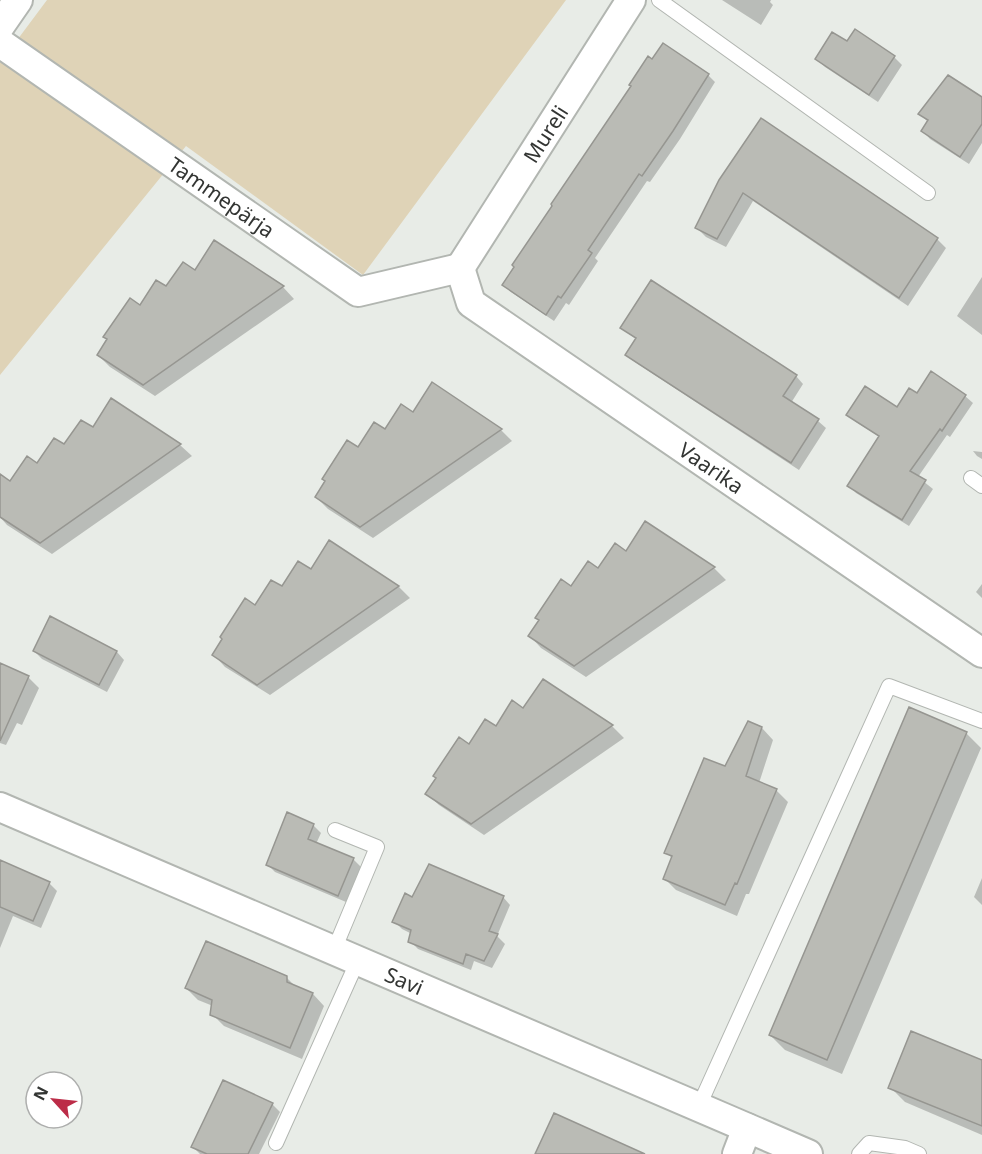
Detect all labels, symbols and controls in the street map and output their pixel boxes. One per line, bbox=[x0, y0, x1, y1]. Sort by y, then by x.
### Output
street label: Mureli bbox=[517, 100, 574, 168]
street label: Tammepärja bbox=[163, 150, 280, 244]
street label: Vaarika bbox=[673, 435, 749, 500]
street label: Savi bbox=[381, 960, 428, 1001]
north arrow bbox=[24, 1070, 84, 1130]
text: N bbox=[28, 1082, 53, 1104]

